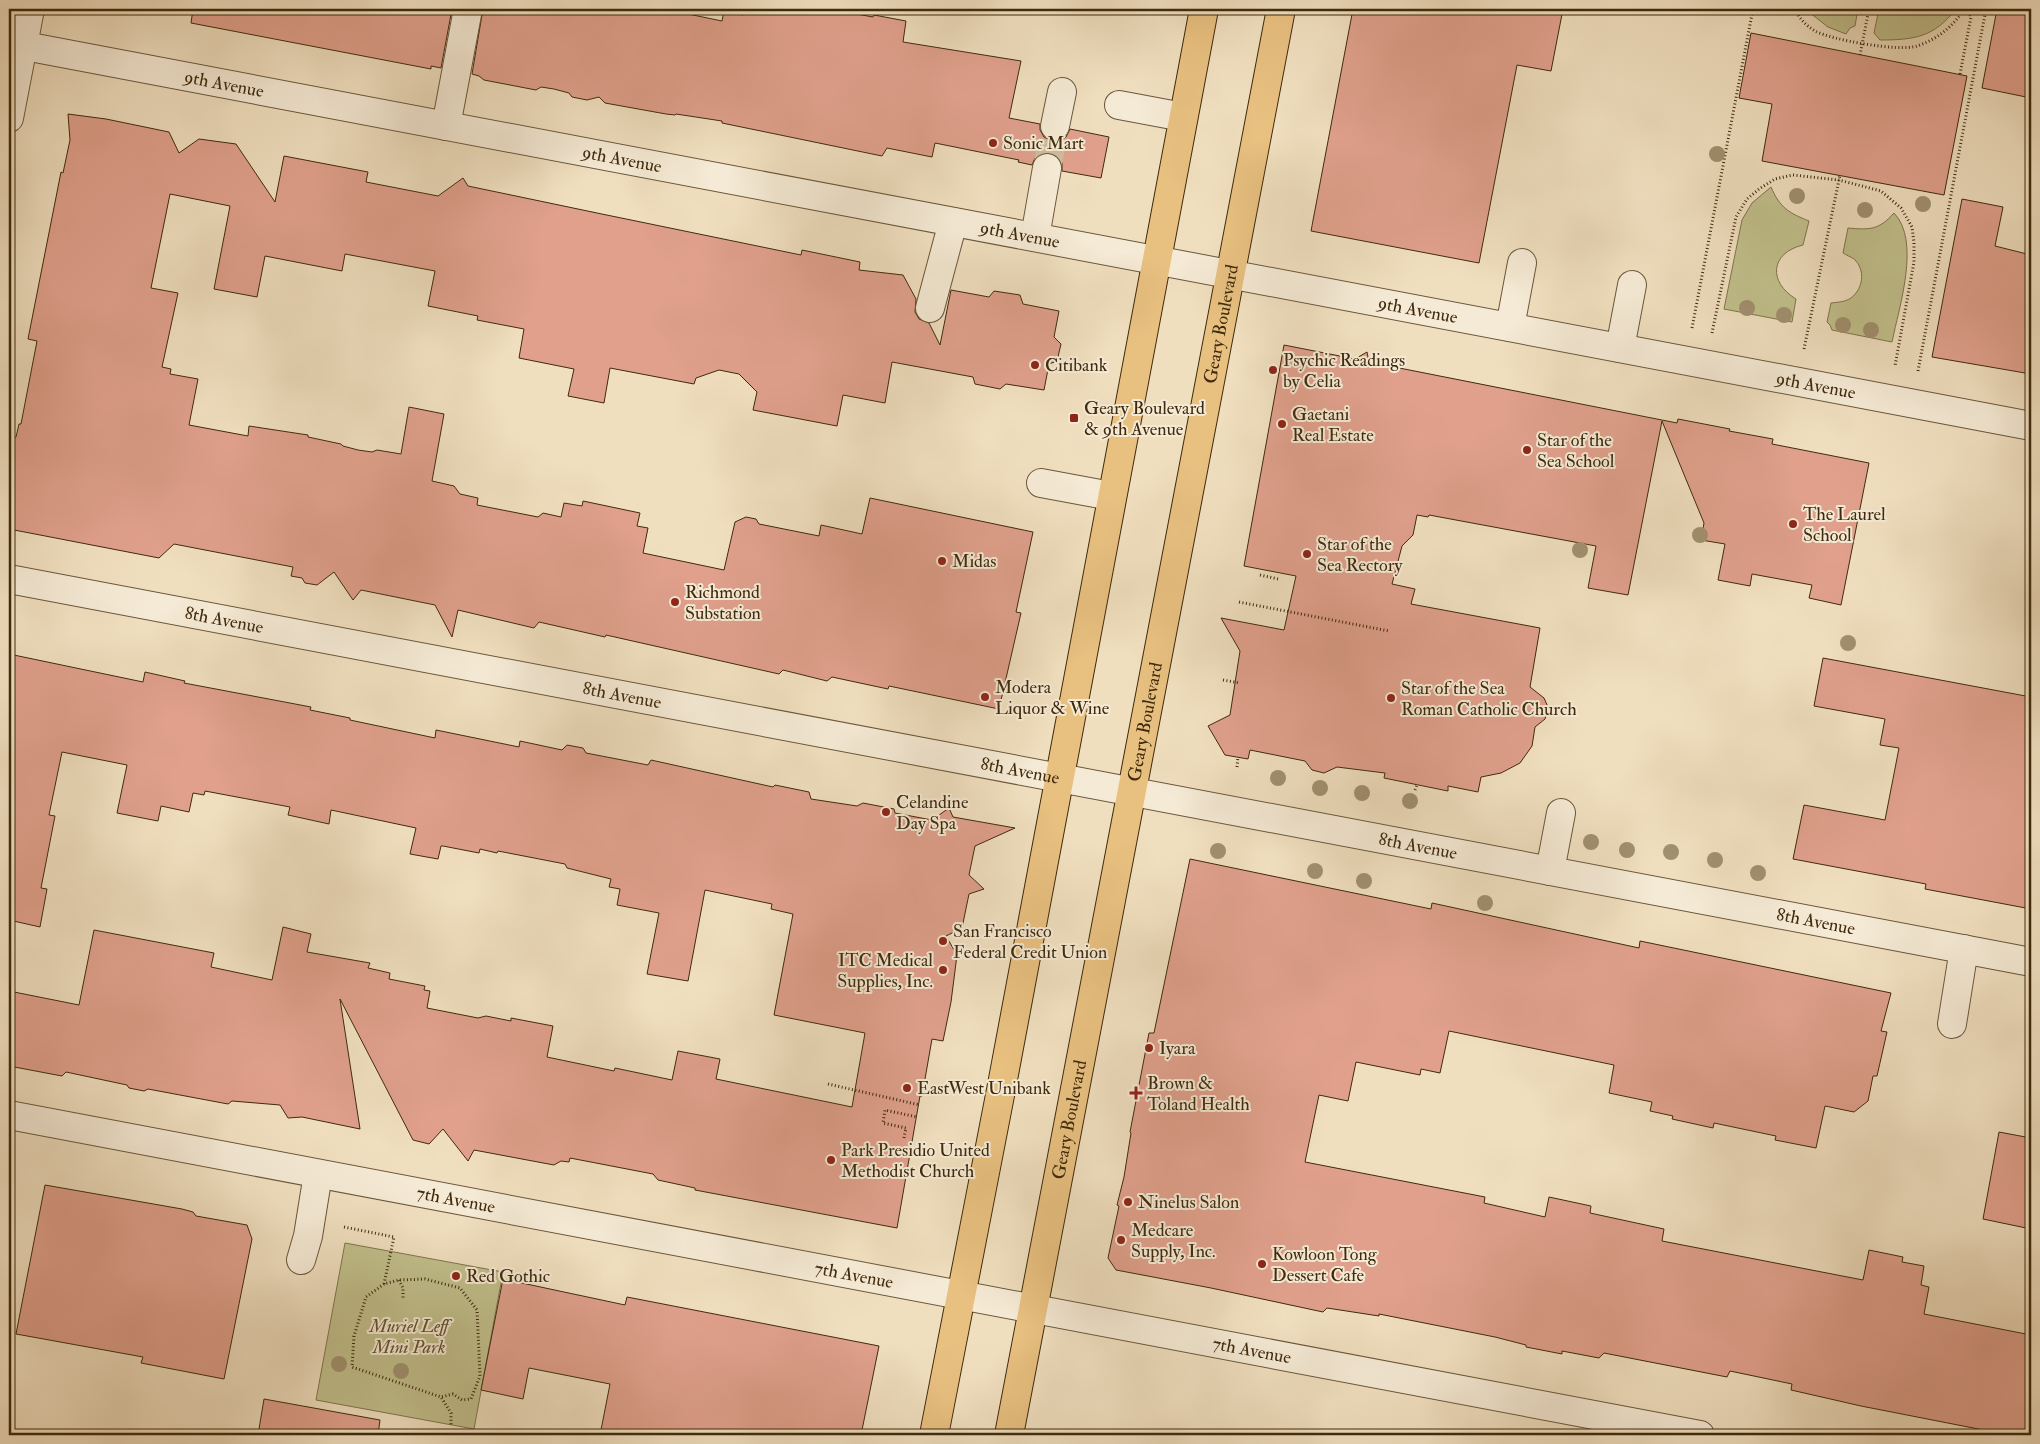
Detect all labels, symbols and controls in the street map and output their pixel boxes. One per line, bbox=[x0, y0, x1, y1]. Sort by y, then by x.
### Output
street label: 9th Avenue bbox=[181, 65, 266, 103]
place label: Sonic Mart bbox=[1003, 132, 1084, 155]
marker: Sonic Mart bbox=[987, 137, 999, 149]
street label: 9th Avenue bbox=[578, 140, 664, 178]
street label: 9th Avenue bbox=[976, 215, 1062, 253]
street label: Geary Boulevard bbox=[1198, 262, 1244, 386]
street label: 9th Avenue bbox=[1374, 291, 1460, 329]
place label: Psychic Readings by Celia bbox=[1283, 349, 1405, 393]
place label: Citibank bbox=[1045, 354, 1108, 377]
marker: Citibank bbox=[1029, 359, 1041, 371]
marker: Psychic Readings by Celia bbox=[1267, 364, 1279, 376]
street label: 9th Avenue bbox=[1772, 366, 1858, 404]
place label: Geary Boulevard & 9th Avenue bbox=[1084, 397, 1205, 441]
place label: Gaetani Real Estate bbox=[1292, 403, 1374, 447]
marker: Geary Boulevard & 9th Avenue bbox=[1068, 412, 1080, 424]
marker: Gaetani Real Estate bbox=[1276, 418, 1288, 430]
place label: Star of the Sea School bbox=[1537, 429, 1615, 473]
marker: Star of the Sea School bbox=[1521, 444, 1533, 456]
place label: The Laurel School bbox=[1803, 503, 1886, 547]
marker: The Laurel School bbox=[1787, 518, 1799, 530]
place label: Star of the Sea Rectory bbox=[1317, 533, 1403, 577]
marker: Star of the Sea Rectory bbox=[1301, 548, 1313, 560]
place label: Midas bbox=[952, 550, 997, 573]
marker: Midas bbox=[936, 555, 948, 567]
place label: Richmond Substation bbox=[685, 581, 761, 625]
marker: Richmond Substation bbox=[669, 596, 681, 608]
street label: 8th Avenue bbox=[183, 601, 266, 639]
street label: Geary Boulevard bbox=[1122, 660, 1168, 783]
street label: 8th Avenue bbox=[581, 676, 664, 714]
place label: Modera Liquor & Wine bbox=[995, 676, 1110, 720]
place label: Star of the Sea Roman Catholic Church bbox=[1401, 677, 1577, 721]
marker: Modera Liquor & Wine bbox=[979, 691, 991, 703]
marker: Star of the Sea Roman Catholic Church bbox=[1385, 692, 1397, 704]
street label: 8th Avenue bbox=[979, 752, 1062, 789]
place label: Celandine Day Spa bbox=[896, 791, 969, 835]
marker: Celandine Day Spa bbox=[880, 806, 892, 818]
street label: 8th Avenue bbox=[1377, 827, 1460, 865]
street label: 8th Avenue bbox=[1775, 903, 1858, 940]
place label: San Francisco Federal Credit Union bbox=[953, 920, 1107, 964]
marker: San Francisco Federal Credit Union bbox=[937, 935, 949, 947]
place label: ITC Medical Supplies, Inc. bbox=[837, 949, 933, 993]
marker: ITC Medical Supplies, Inc. bbox=[937, 964, 949, 976]
place label: Iyara bbox=[1159, 1037, 1196, 1060]
marker: Iyara bbox=[1143, 1042, 1155, 1054]
street label: Geary Boulevard bbox=[1047, 1058, 1092, 1181]
place label: Brown & Toland Health bbox=[1147, 1072, 1250, 1116]
place label: EastWest Unibank bbox=[917, 1077, 1051, 1100]
marker: EastWest Unibank bbox=[901, 1082, 913, 1094]
marker: Brown & Toland Health bbox=[1129, 1086, 1143, 1100]
place label: Park Presidio United Methodist Church bbox=[841, 1139, 990, 1183]
marker: Park Presidio United Methodist Church bbox=[825, 1154, 837, 1166]
street label: 7th Avenue bbox=[415, 1181, 498, 1218]
place label: Ninelus Salon bbox=[1138, 1191, 1239, 1214]
marker: Ninelus Salon bbox=[1122, 1196, 1134, 1208]
place label: Medcare Supply, Inc. bbox=[1131, 1219, 1216, 1263]
marker: Medcare Supply, Inc. bbox=[1115, 1234, 1127, 1246]
place label: Kowloon Tong Dessert Cafe bbox=[1272, 1243, 1378, 1287]
street label: 7th Avenue bbox=[813, 1256, 896, 1294]
marker: Kowloon Tong Dessert Cafe bbox=[1256, 1258, 1268, 1270]
place label: Red Gothic bbox=[466, 1265, 550, 1288]
marker: Red Gothic bbox=[450, 1270, 462, 1282]
park label: Muriel Leff Mini Park bbox=[369, 1315, 453, 1359]
street label: 7th Avenue bbox=[1211, 1332, 1294, 1369]

